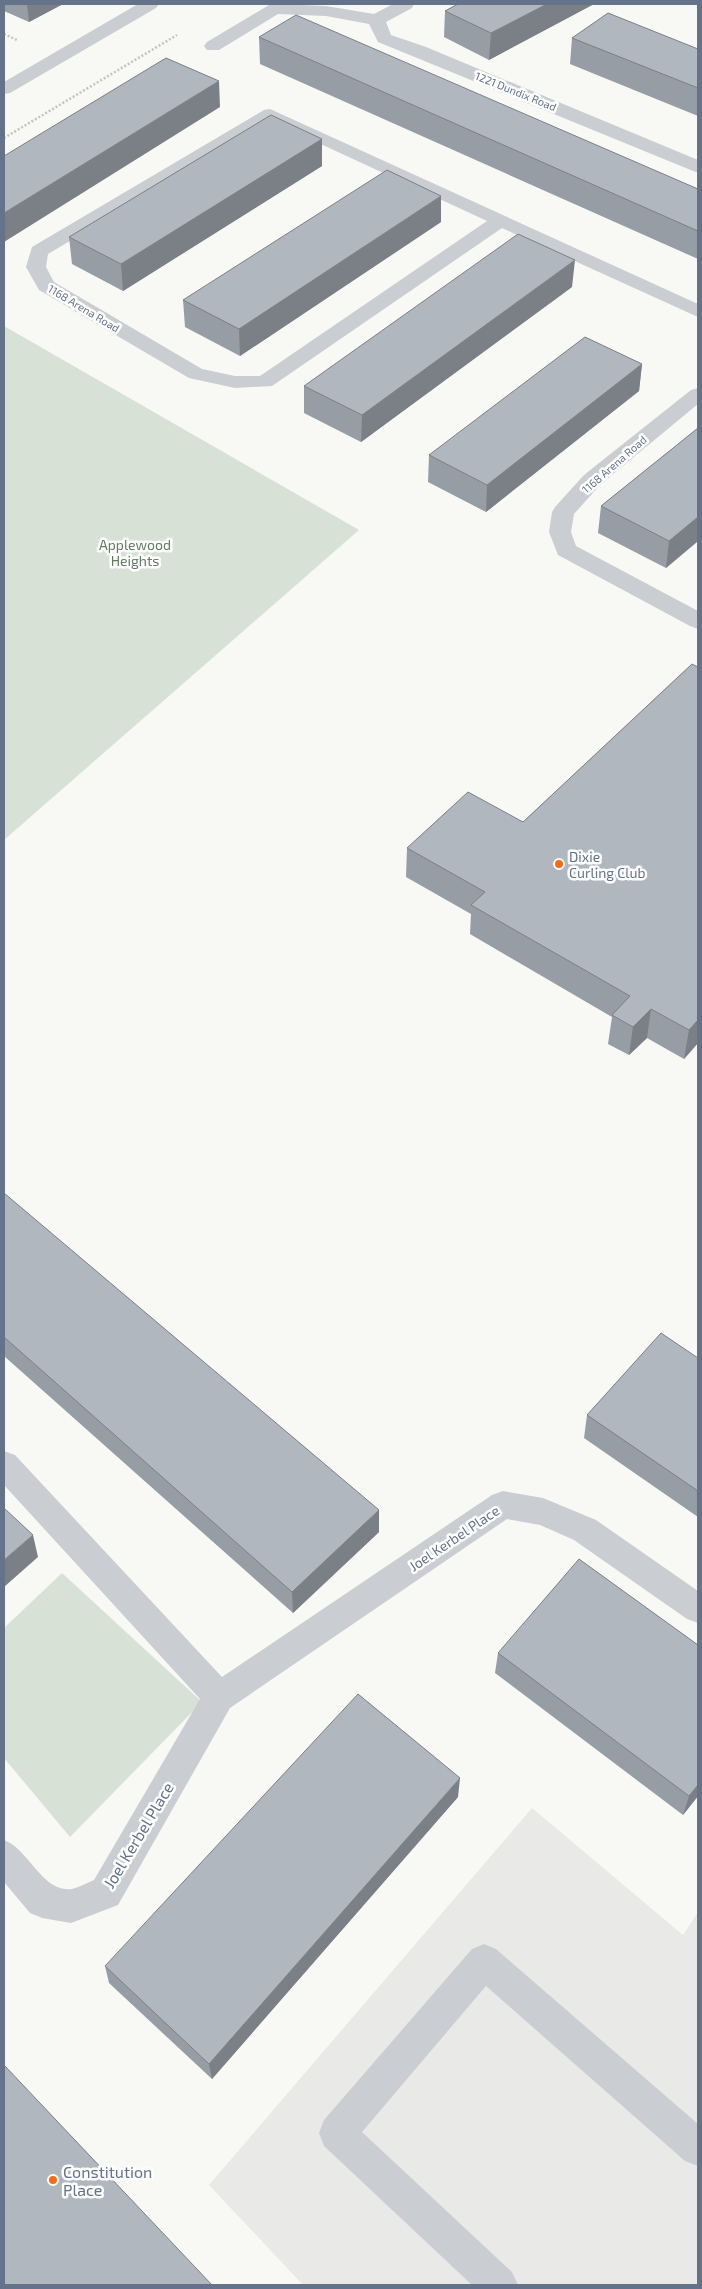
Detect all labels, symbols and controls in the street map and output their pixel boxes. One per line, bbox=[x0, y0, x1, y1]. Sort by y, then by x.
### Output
street label: 1221 Dundix Road bbox=[474, 69, 558, 113]
street label: 1168 Arena Road bbox=[46, 282, 122, 334]
street label: 1168 Arena Road bbox=[579, 432, 649, 496]
park label: Applewood Heights bbox=[99, 536, 171, 569]
place label: Dixie Curling Club bbox=[569, 848, 645, 881]
marker: Dixie Curling Club bbox=[553, 858, 565, 870]
street label: Joel Kerbel Place bbox=[406, 1502, 502, 1574]
street label: Joel Kerbel Place bbox=[99, 1779, 177, 1891]
place label: Constitution Place bbox=[63, 2162, 152, 2199]
marker: Constitution Place bbox=[47, 2174, 59, 2186]

